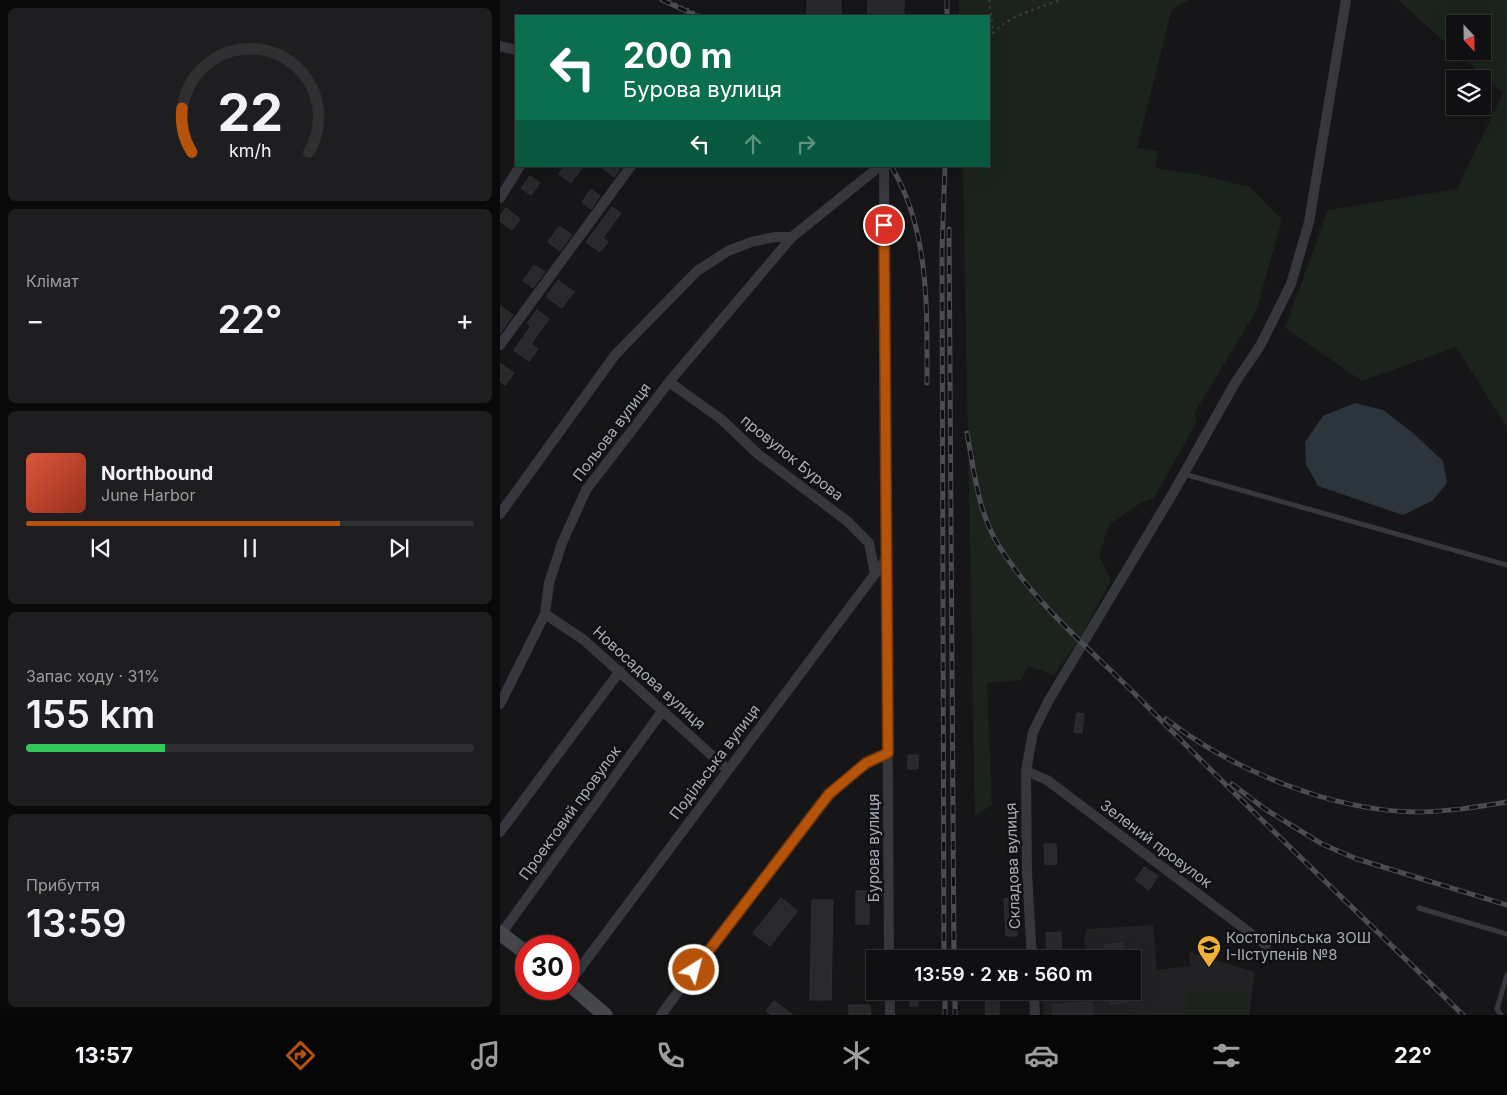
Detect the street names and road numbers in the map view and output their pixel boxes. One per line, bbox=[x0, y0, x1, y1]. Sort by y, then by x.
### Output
street label: Польова вулиця bbox=[568, 379, 655, 485]
street label: провулок Бурова bbox=[737, 410, 847, 505]
street label: Новосадова вулиця bbox=[589, 622, 710, 733]
street label: Подільська вулиця bbox=[665, 701, 764, 823]
street label: Проектовий провулок bbox=[514, 742, 625, 884]
street label: Бурова вулиця bbox=[864, 794, 883, 902]
street label: Зелений провулок bbox=[1097, 795, 1216, 892]
street label: Складова вулиця bbox=[1001, 802, 1024, 930]

